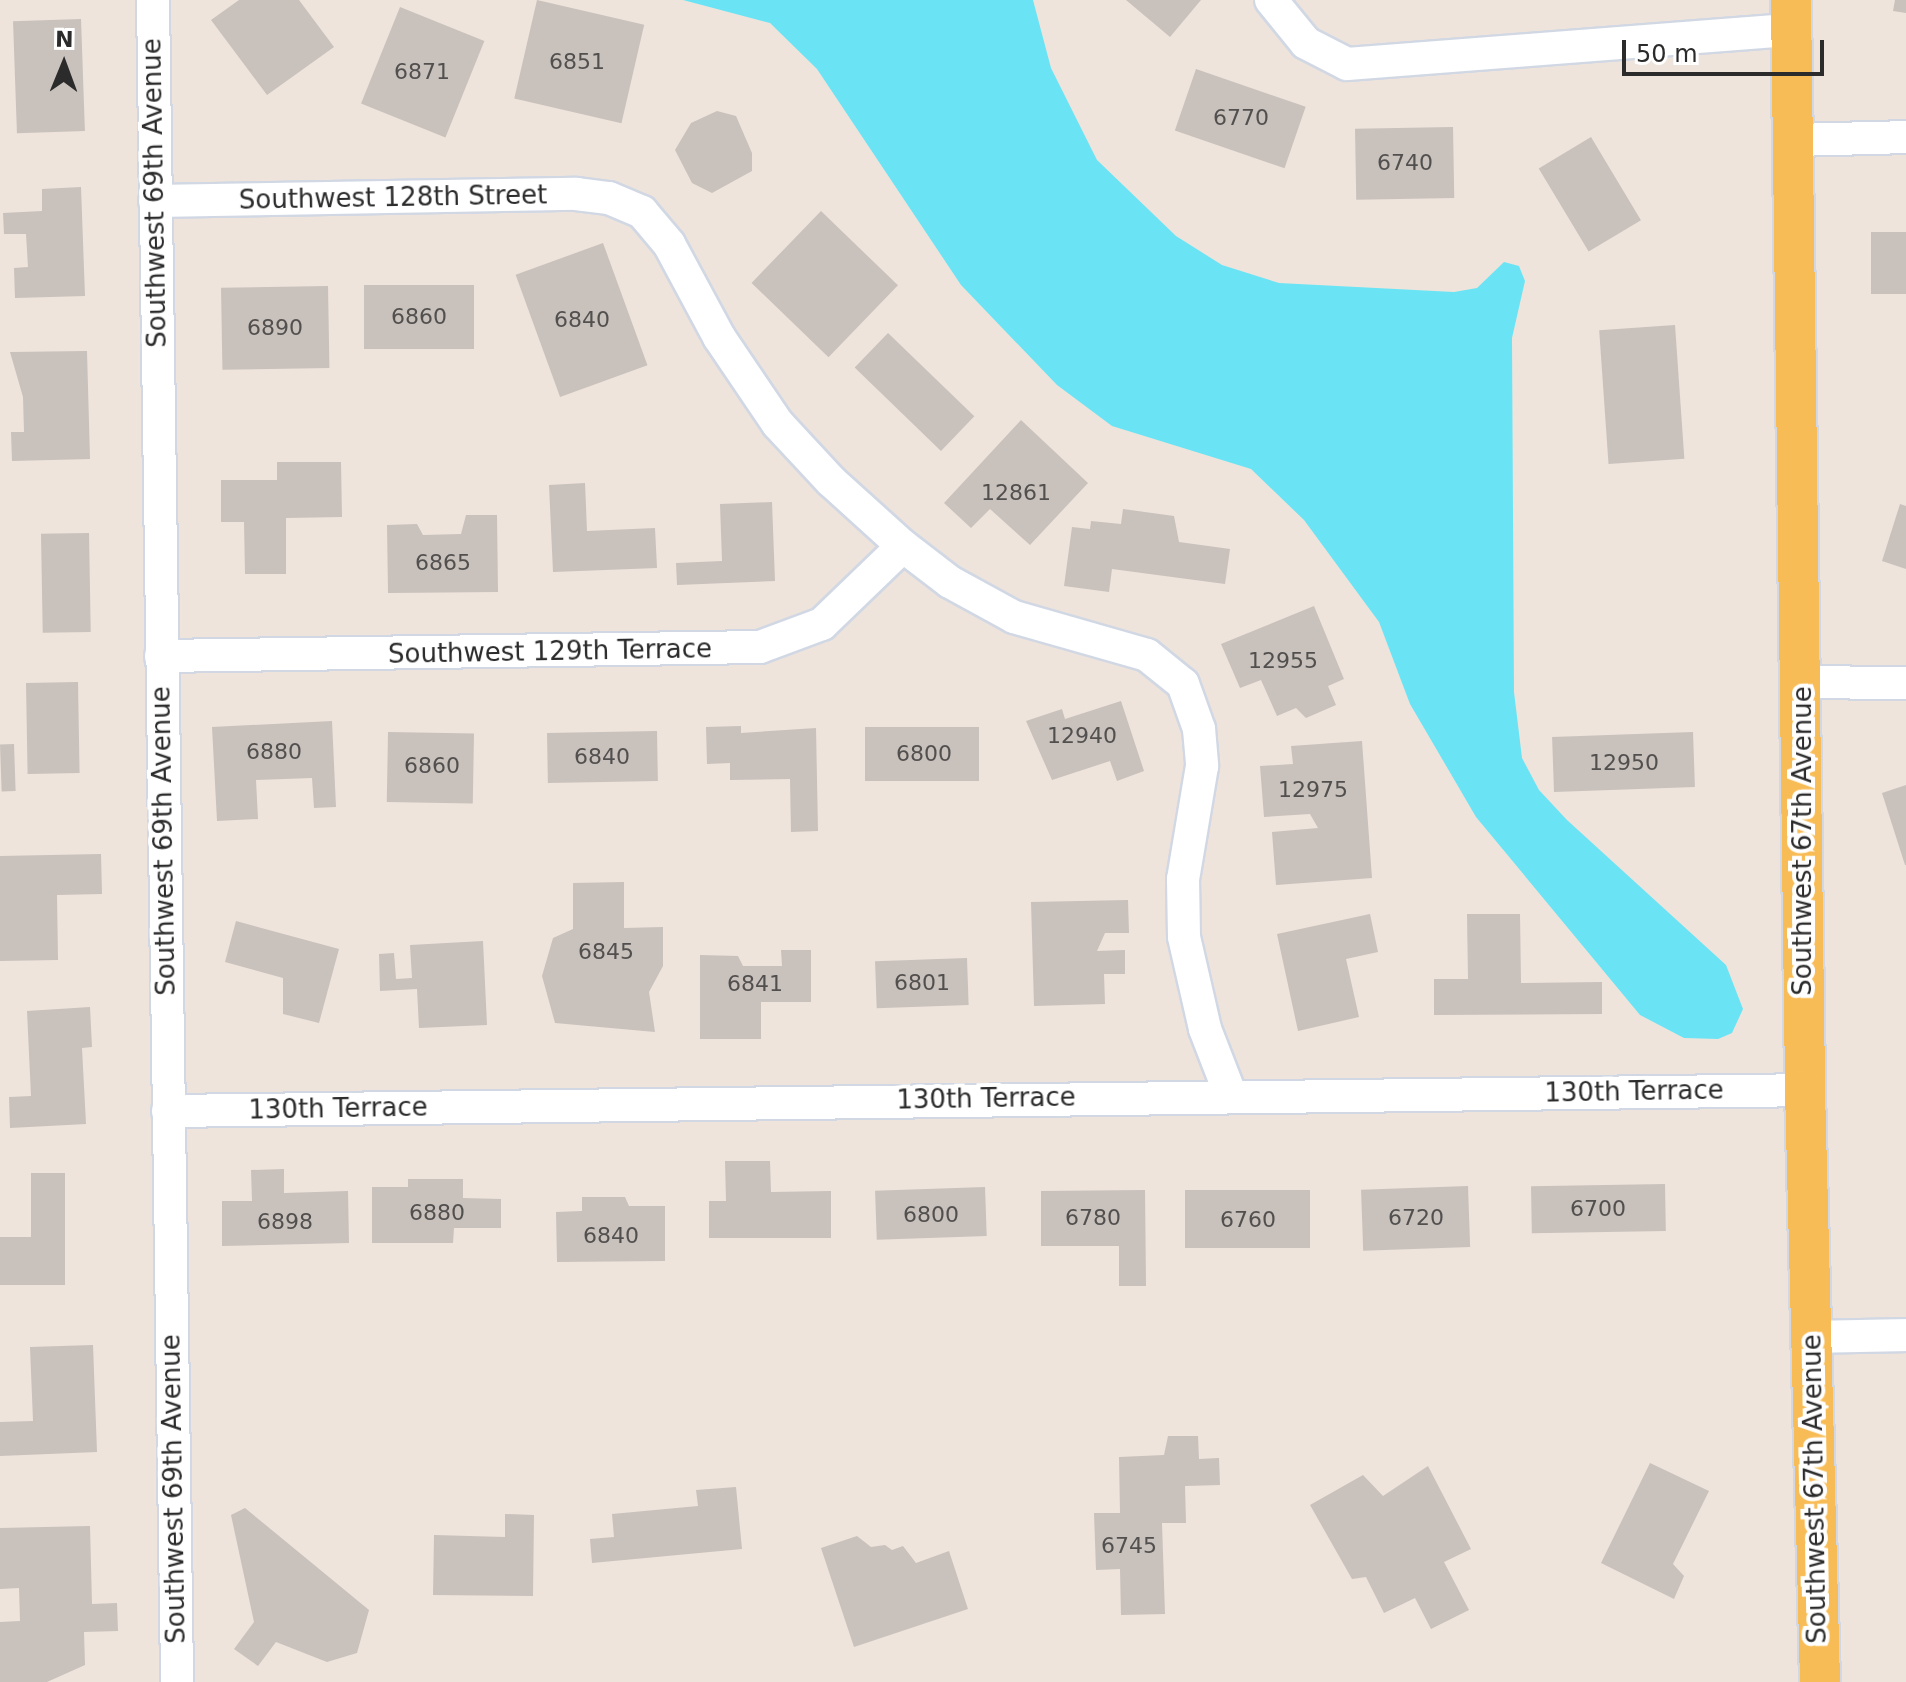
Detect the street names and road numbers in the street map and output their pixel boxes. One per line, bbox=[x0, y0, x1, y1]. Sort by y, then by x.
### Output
street label: Southwest 69th Avenue bbox=[137, 38, 173, 348]
street label: Southwest 128th Street bbox=[239, 180, 547, 216]
street label: Southwest 129th Terrace bbox=[388, 634, 712, 670]
street label: Southwest 69th Avenue bbox=[146, 686, 182, 996]
street label: Southwest 67th Avenue bbox=[1787, 686, 1819, 996]
street label: 130th Terrace bbox=[1544, 1075, 1724, 1109]
street label: 130th Terrace bbox=[896, 1082, 1076, 1116]
street label: 130th Terrace bbox=[248, 1092, 428, 1126]
street label: Southwest 69th Avenue bbox=[156, 1334, 192, 1644]
street label: Southwest 67th Avenue bbox=[1797, 1334, 1833, 1644]

